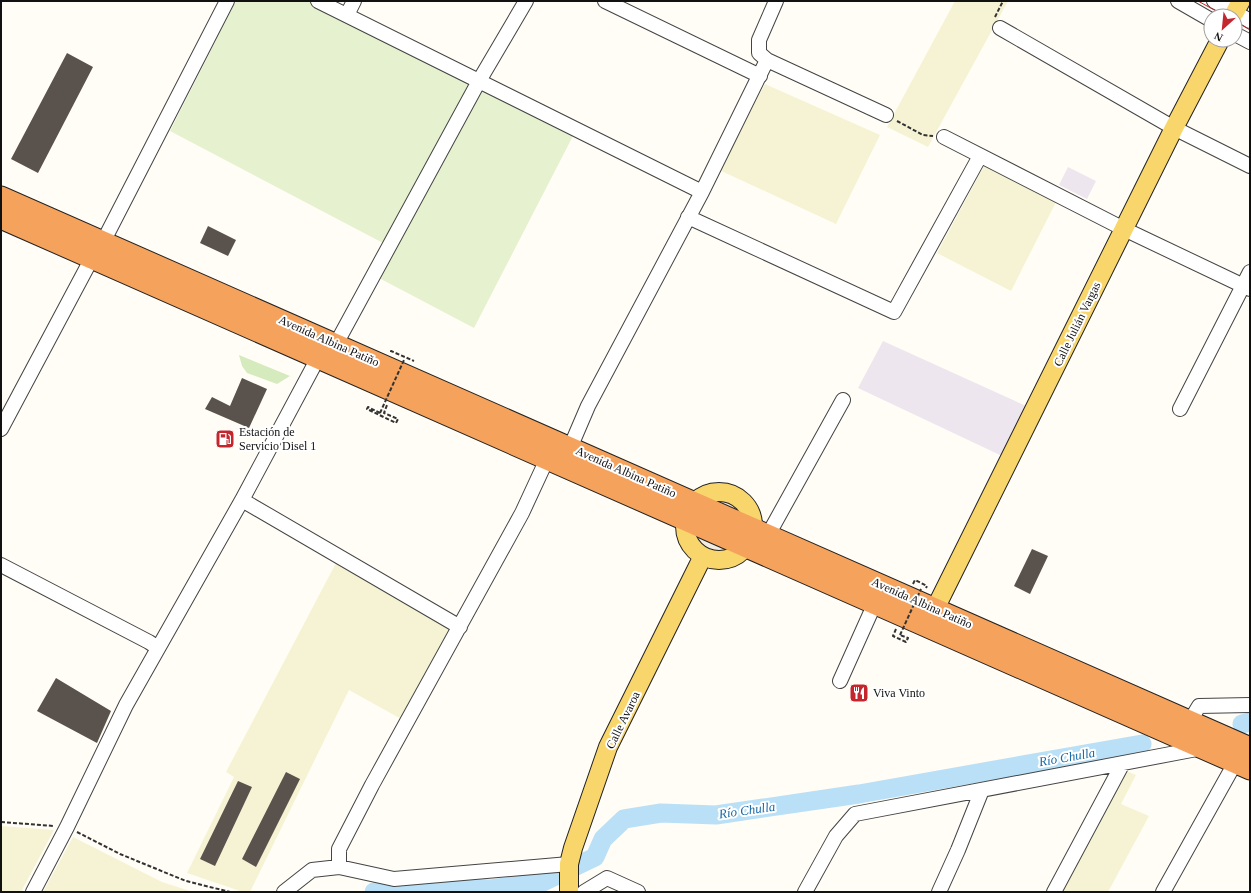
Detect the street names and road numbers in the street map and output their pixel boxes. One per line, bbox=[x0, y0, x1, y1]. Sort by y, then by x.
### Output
street label: Calle Julián Vargas bbox=[1050, 279, 1104, 369]
street label: Avenida Albina Patiño bbox=[277, 313, 381, 369]
street label: Avenida Albina Patiño bbox=[574, 444, 678, 500]
street label: Avenida Albina Patiño bbox=[870, 575, 974, 631]
street label: Calle Avaroa bbox=[603, 688, 643, 751]

